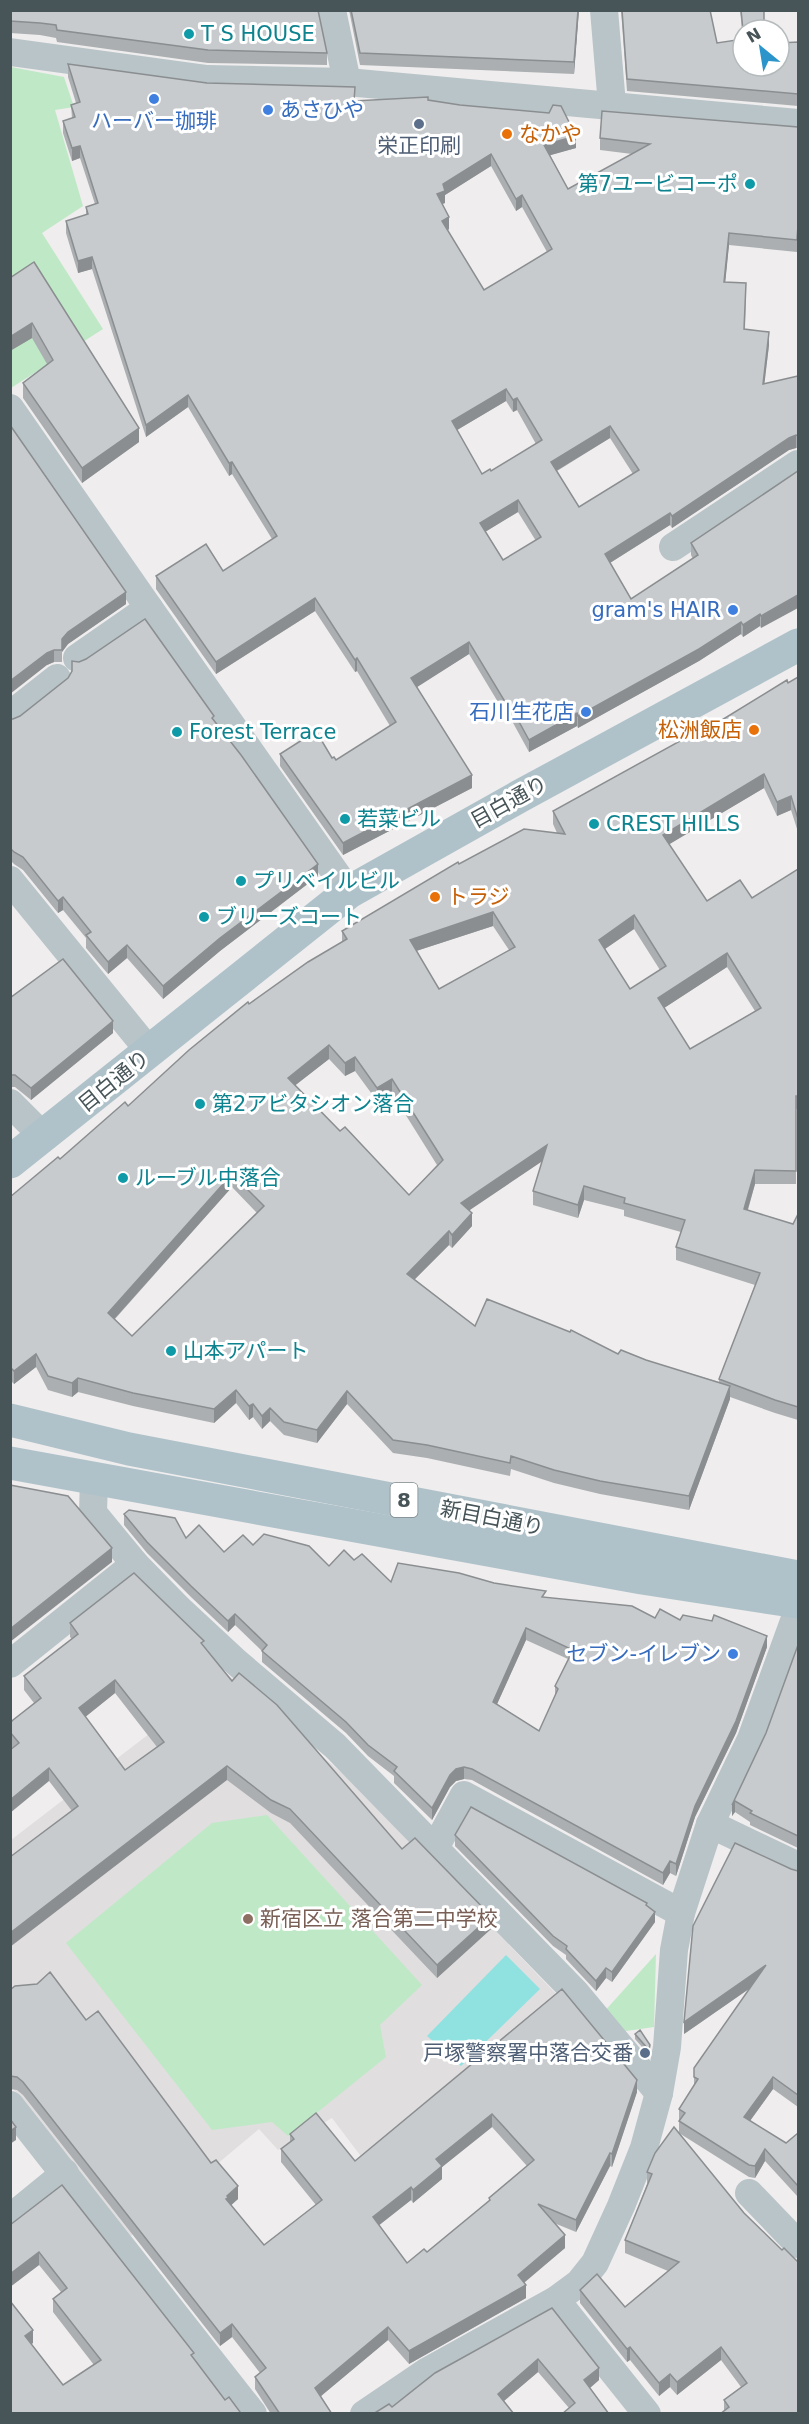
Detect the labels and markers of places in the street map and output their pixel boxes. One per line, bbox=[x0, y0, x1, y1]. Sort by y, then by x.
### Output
place label: T S HOUSE bbox=[200, 22, 315, 46]
marker: T S HOUSE bbox=[182, 27, 196, 41]
marker: ハーバー珈琲 bbox=[147, 92, 161, 106]
place label: あさひや bbox=[280, 98, 364, 122]
marker: あさひや bbox=[261, 103, 275, 117]
place label: ハーバー珈琲 bbox=[91, 109, 217, 133]
marker: 栄正印刷 bbox=[412, 117, 426, 131]
place label: なかや bbox=[519, 122, 582, 146]
marker: なかや bbox=[500, 127, 514, 141]
place label: 栄正印刷 bbox=[377, 134, 461, 158]
place label: 第7ユービコーポ bbox=[578, 172, 738, 196]
marker: 第7ユービコーポ bbox=[743, 177, 757, 191]
place label: gram's HAIR bbox=[591, 598, 721, 622]
marker: gram's HAIR bbox=[726, 603, 740, 617]
place label: 石川生花店 bbox=[469, 700, 574, 724]
marker: 石川生花店 bbox=[579, 705, 593, 719]
place label: 松洲飯店 bbox=[658, 718, 742, 742]
place label: Forest Terrace bbox=[189, 720, 337, 744]
marker: 松洲飯店 bbox=[747, 723, 761, 737]
marker: Forest Terrace bbox=[170, 725, 184, 739]
place label: 若菜ビル bbox=[357, 807, 441, 831]
marker: 若菜ビル bbox=[338, 812, 352, 826]
place label: CREST HILLS bbox=[606, 812, 740, 836]
marker: CREST HILLS bbox=[587, 817, 601, 831]
place label: プリベイルビル bbox=[253, 869, 400, 893]
marker: プリベイルビル bbox=[234, 874, 248, 888]
place label: トラジ bbox=[447, 885, 510, 909]
marker: トラジ bbox=[428, 890, 442, 904]
place label: ブリーズコート bbox=[216, 905, 362, 929]
marker: ブリーズコート bbox=[197, 910, 211, 924]
place label: 第2アビタシオン落合 bbox=[212, 1092, 414, 1116]
marker: 第2アビタシオン落合 bbox=[193, 1097, 207, 1111]
place label: ルーブル中落合 bbox=[135, 1166, 281, 1190]
marker: ルーブル中落合 bbox=[116, 1171, 130, 1185]
place label: 山本アパート bbox=[183, 1339, 309, 1363]
marker: 山本アパート bbox=[164, 1344, 178, 1358]
place label: セブン-イレブン bbox=[566, 1642, 721, 1666]
marker: セブン-イレブン bbox=[726, 1647, 740, 1661]
place label: 新宿区立 落合第二中学校 bbox=[260, 1907, 498, 1931]
marker: 新宿区立 落合第二中学校 bbox=[241, 1912, 255, 1926]
place label: 戸塚警察署中落合交番 bbox=[423, 2041, 633, 2065]
marker: 戸塚警察署中落合交番 bbox=[638, 2046, 652, 2060]

